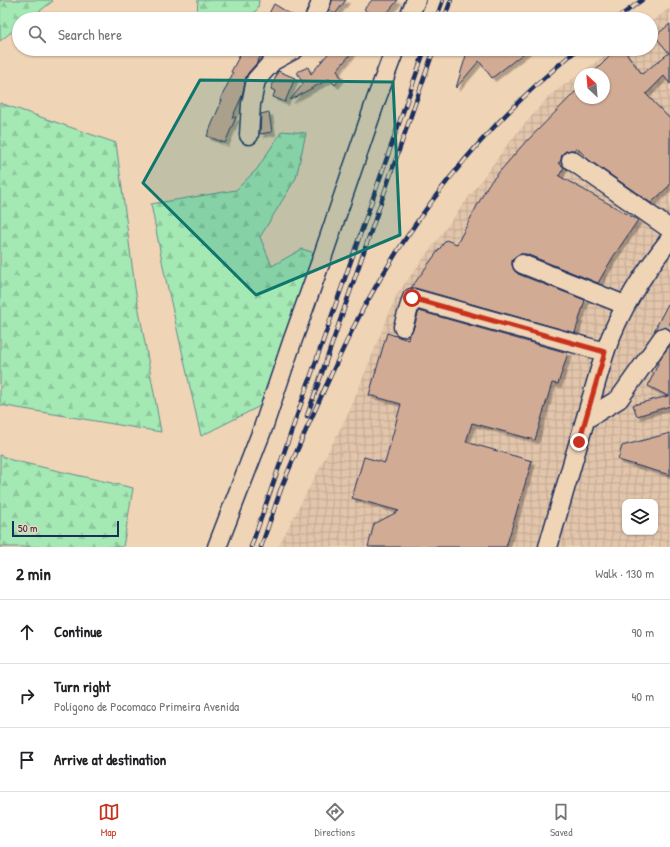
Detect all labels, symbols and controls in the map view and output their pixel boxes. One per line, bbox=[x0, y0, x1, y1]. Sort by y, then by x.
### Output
search box bbox=[12, 12, 658, 56]
icon: search bbox=[26, 23, 48, 45]
text: Search here bbox=[58, 24, 122, 45]
north arrow bbox=[574, 68, 610, 104]
route start bbox=[403, 289, 421, 307]
route end bbox=[570, 433, 588, 451]
map controls bbox=[622, 499, 658, 535]
button: layers bbox=[622, 499, 658, 535]
scale bar bbox=[12, 519, 119, 538]
text: 50 m bbox=[18, 521, 38, 535]
text: 2 min bbox=[16, 562, 51, 585]
text: Walk · 130 m bbox=[595, 564, 654, 582]
icon: ahead bbox=[16, 621, 38, 643]
text: Continue bbox=[54, 621, 102, 642]
text: 90 m bbox=[632, 623, 654, 641]
text: Turn right bbox=[54, 676, 110, 697]
icon: right bbox=[16, 685, 38, 707]
text: 40 m bbox=[631, 687, 654, 705]
text: Polígono de Pocomaco Primeira Avenida bbox=[54, 697, 239, 715]
icon: arrive bbox=[16, 749, 38, 771]
text: Arrive at destination bbox=[54, 749, 166, 770]
tab: Map bbox=[98, 801, 120, 839]
tab: Directions bbox=[315, 801, 355, 839]
tab: Saved bbox=[550, 801, 572, 839]

